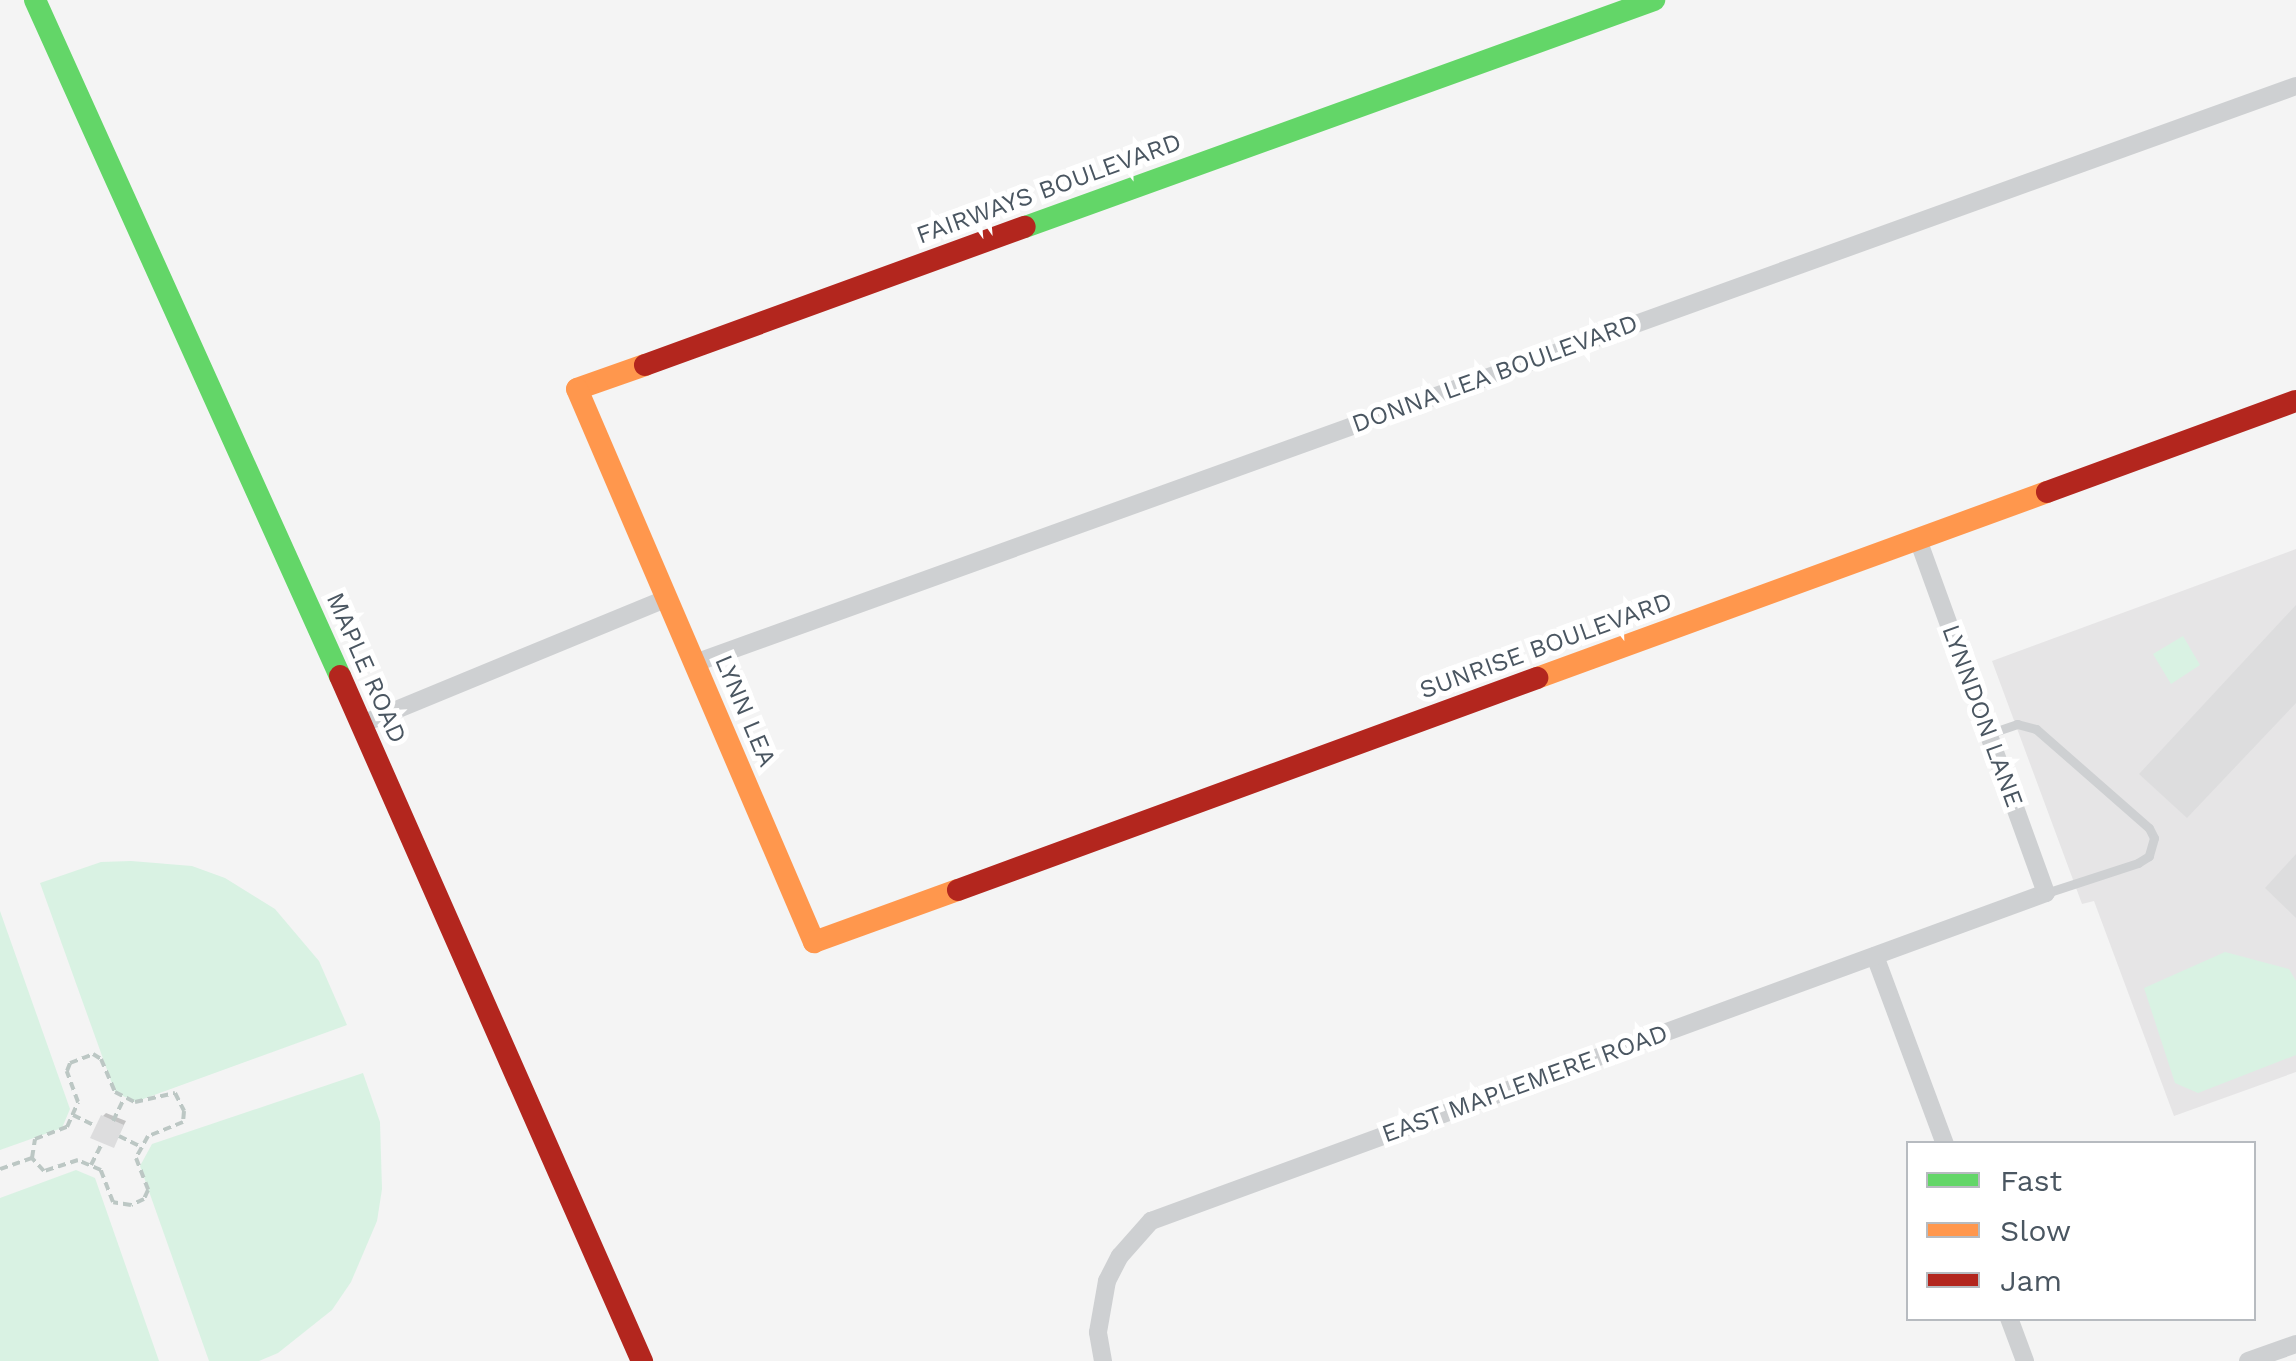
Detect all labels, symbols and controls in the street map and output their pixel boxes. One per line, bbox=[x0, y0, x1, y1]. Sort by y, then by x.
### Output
street label: FAIRWAYS BOULEVARD bbox=[913, 127, 1185, 251]
street label: DONNA LEA BOULEVARD bbox=[1347, 308, 1643, 440]
street label: SUNRISE BOULEVARD bbox=[1416, 586, 1676, 706]
street label: MAPLE ROAD bbox=[319, 588, 413, 748]
street label: LYNNDON LANE bbox=[1935, 621, 2029, 811]
street label: LYNN LEA bbox=[708, 651, 782, 771]
street label: EAST MAPLEMERE ROAD bbox=[1378, 1018, 1672, 1150]
legend bbox=[1906, 1141, 2256, 1321]
text: Fast bbox=[2000, 1163, 2062, 1198]
text: Slow bbox=[2000, 1213, 2071, 1248]
text: Jam bbox=[2000, 1263, 2062, 1298]

